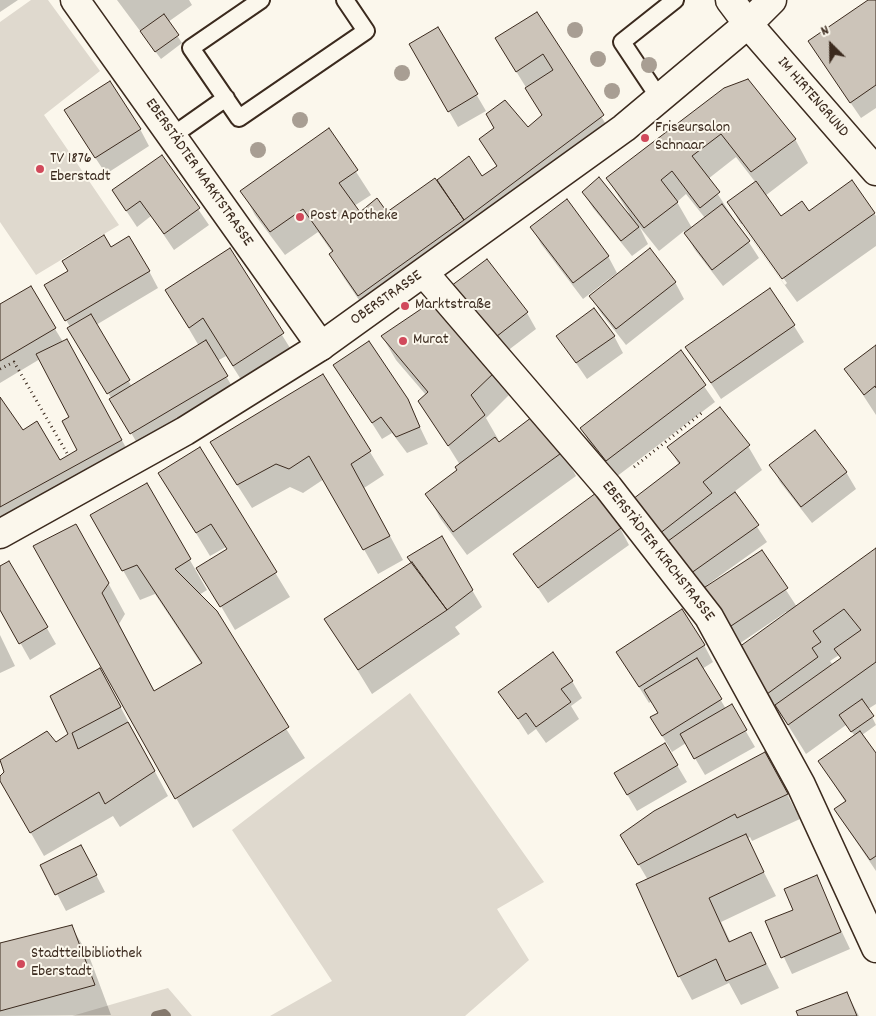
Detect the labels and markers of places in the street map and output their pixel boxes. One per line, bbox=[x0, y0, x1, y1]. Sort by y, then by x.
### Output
place label: Friseursalon Schnaar bbox=[655, 119, 730, 157]
marker: Friseursalon Schnaar bbox=[639, 132, 651, 144]
place label: TV 1876 Eberstadt bbox=[50, 150, 111, 188]
marker: TV 1876 Eberstadt bbox=[34, 163, 46, 175]
place label: Post Apotheke bbox=[310, 207, 398, 227]
marker: Post Apotheke bbox=[294, 211, 306, 223]
place label: Marktstraße bbox=[415, 296, 491, 316]
marker: Marktstraße bbox=[399, 300, 411, 312]
place label: Murat bbox=[413, 331, 449, 351]
marker: Murat bbox=[397, 335, 409, 347]
place label: Stadtteilbibliothek Eberstadt bbox=[31, 945, 142, 983]
marker: Stadtteilbibliothek Eberstadt bbox=[15, 958, 27, 970]

